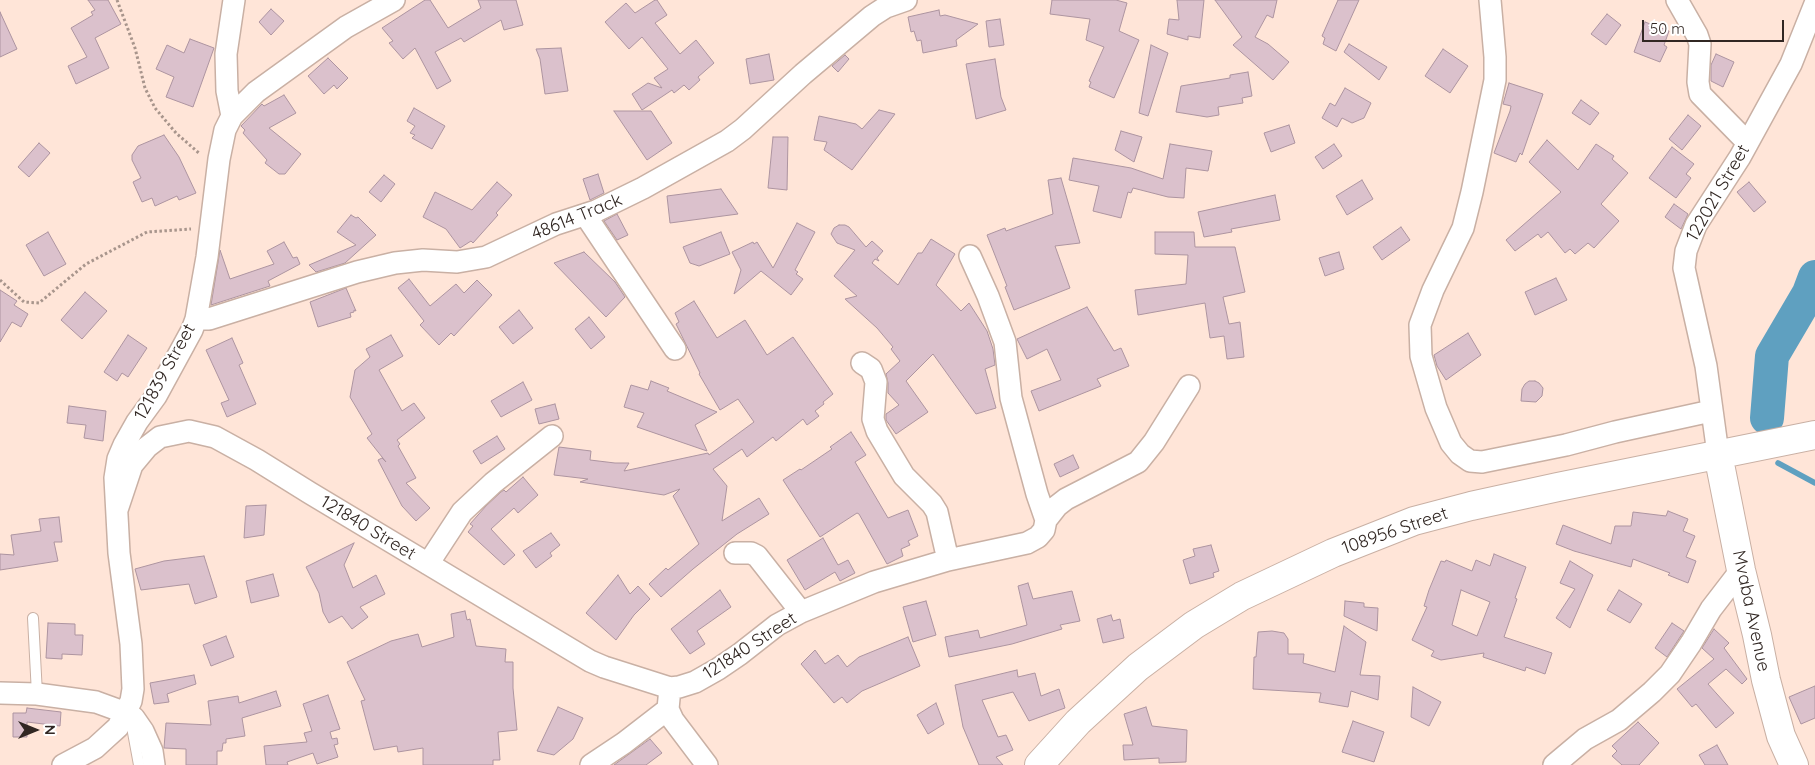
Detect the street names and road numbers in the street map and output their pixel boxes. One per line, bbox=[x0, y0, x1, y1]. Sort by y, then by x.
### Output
street label: 122021 Street bbox=[1682, 141, 1754, 245]
street label: 48614 Track bbox=[528, 189, 626, 245]
street label: 121839 Street bbox=[130, 320, 200, 424]
street label: 121840 Street bbox=[316, 491, 420, 565]
street label: 108956 Street bbox=[1339, 503, 1451, 559]
street label: Mvaba Avenue bbox=[1728, 548, 1774, 674]
street label: 121840 Street bbox=[699, 608, 801, 684]

